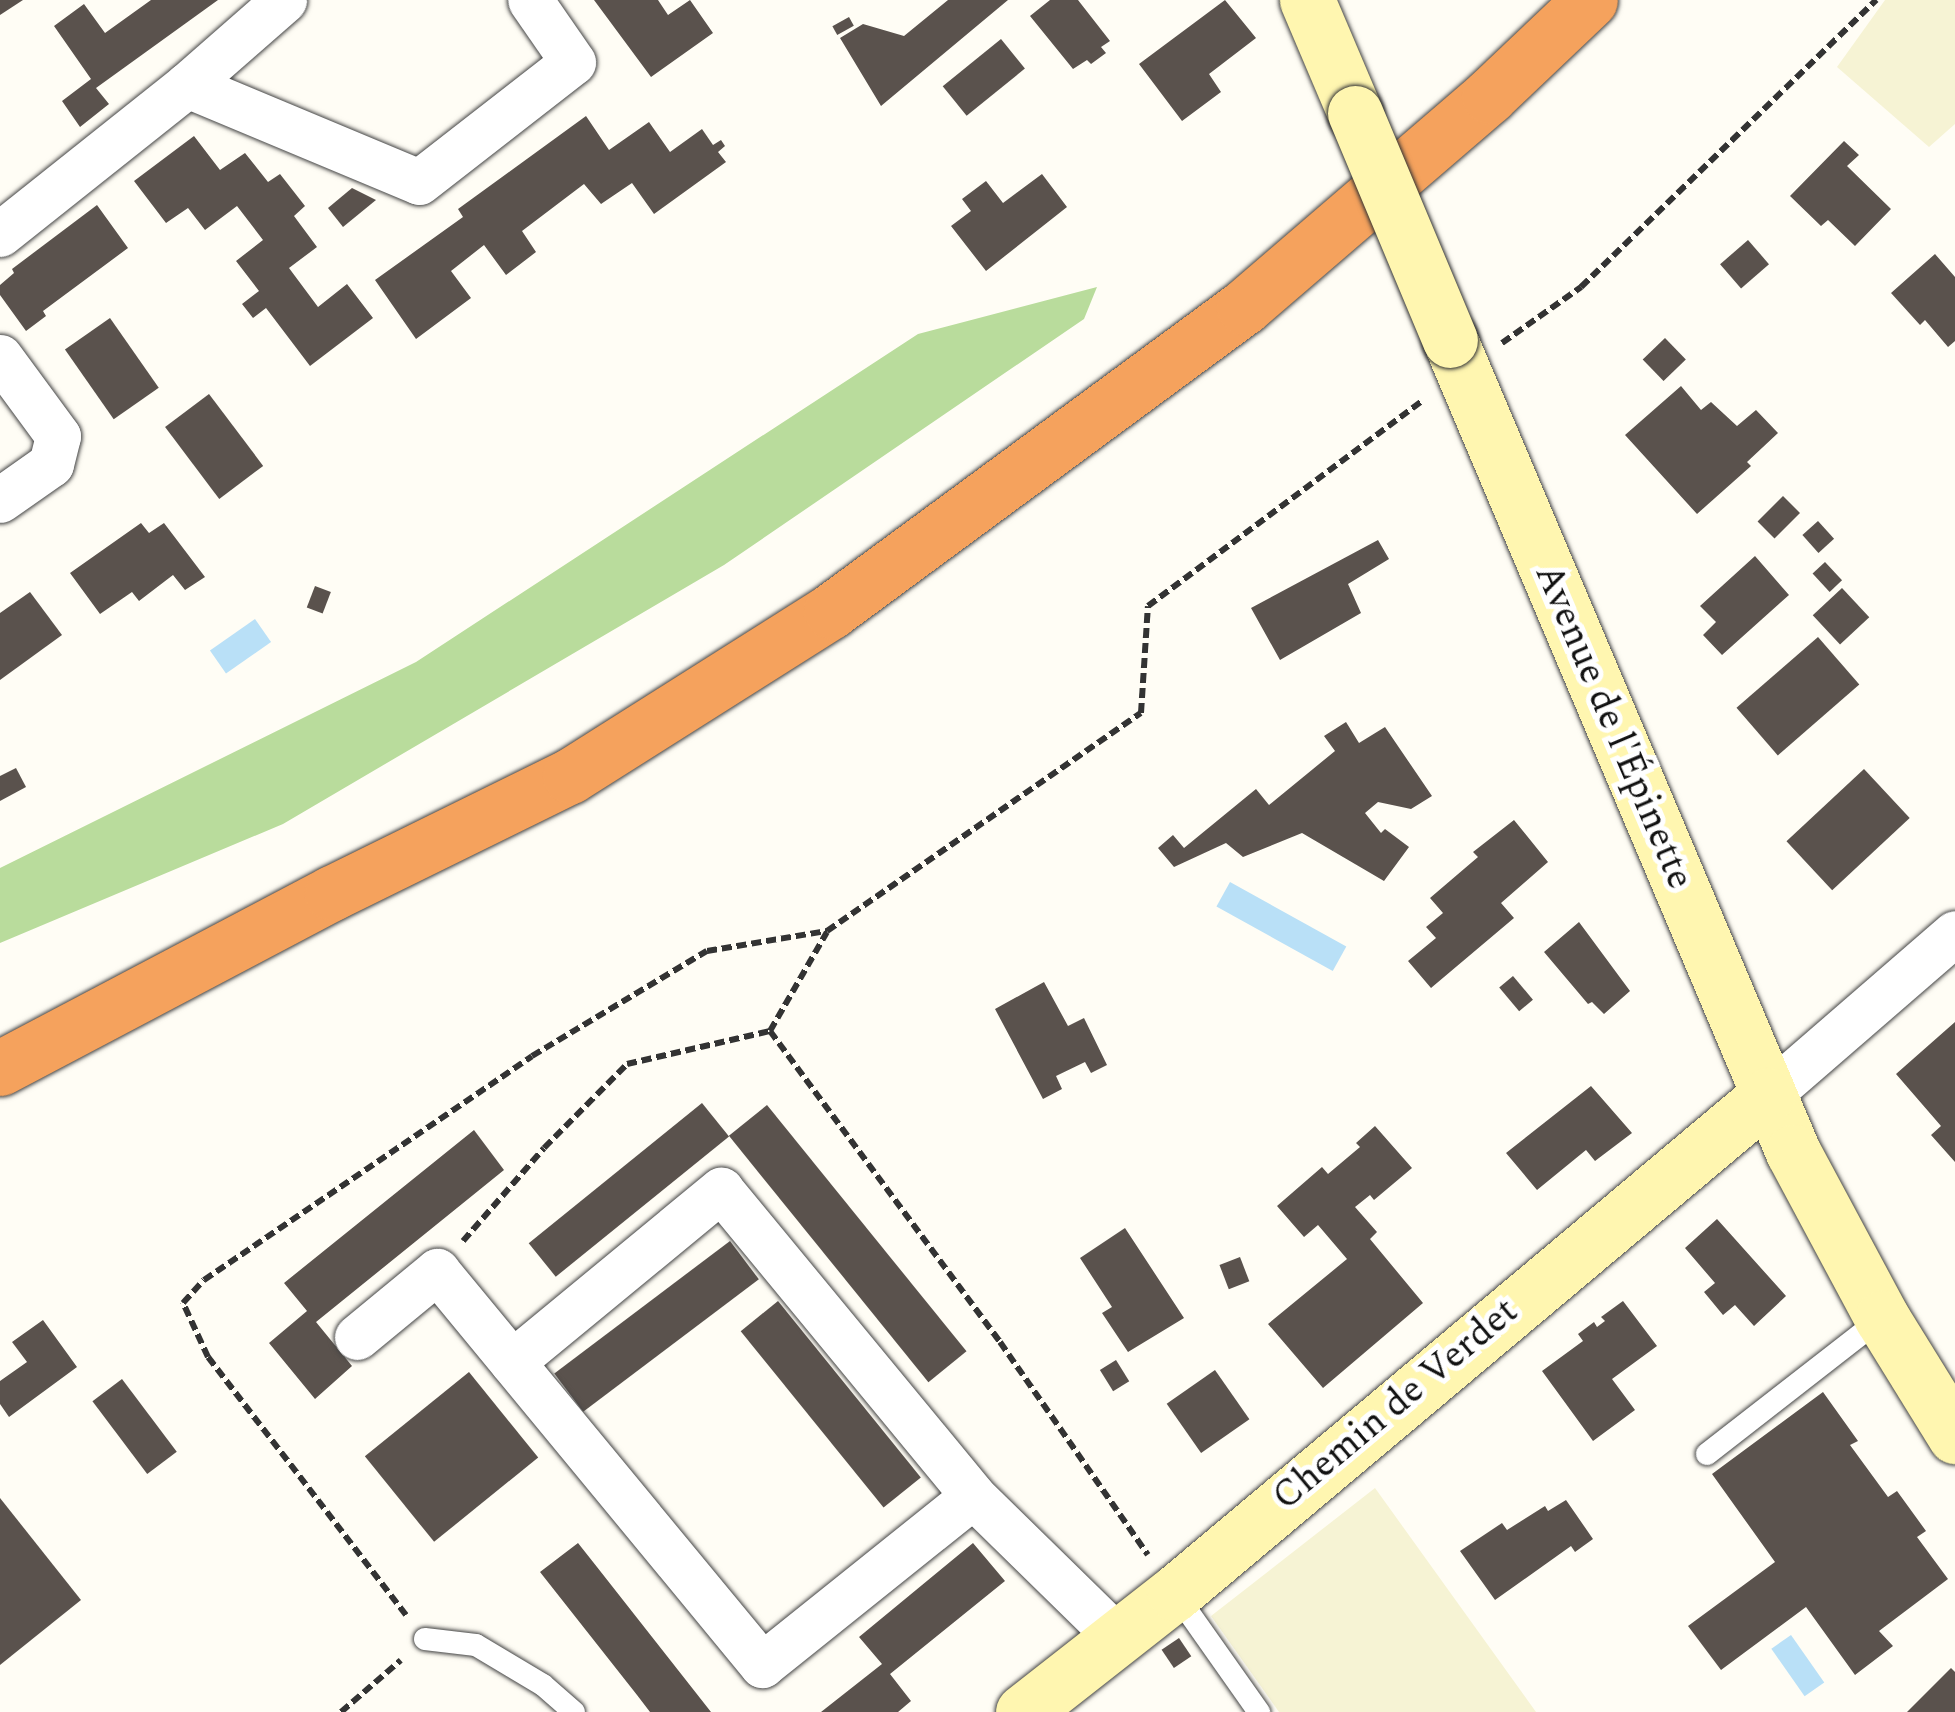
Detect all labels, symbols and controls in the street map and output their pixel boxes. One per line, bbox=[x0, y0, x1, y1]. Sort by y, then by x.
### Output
street label: Avenue de l'Épinette bbox=[1524, 558, 1702, 896]
street label: Chemin de Verdet bbox=[1264, 1289, 1528, 1521]

